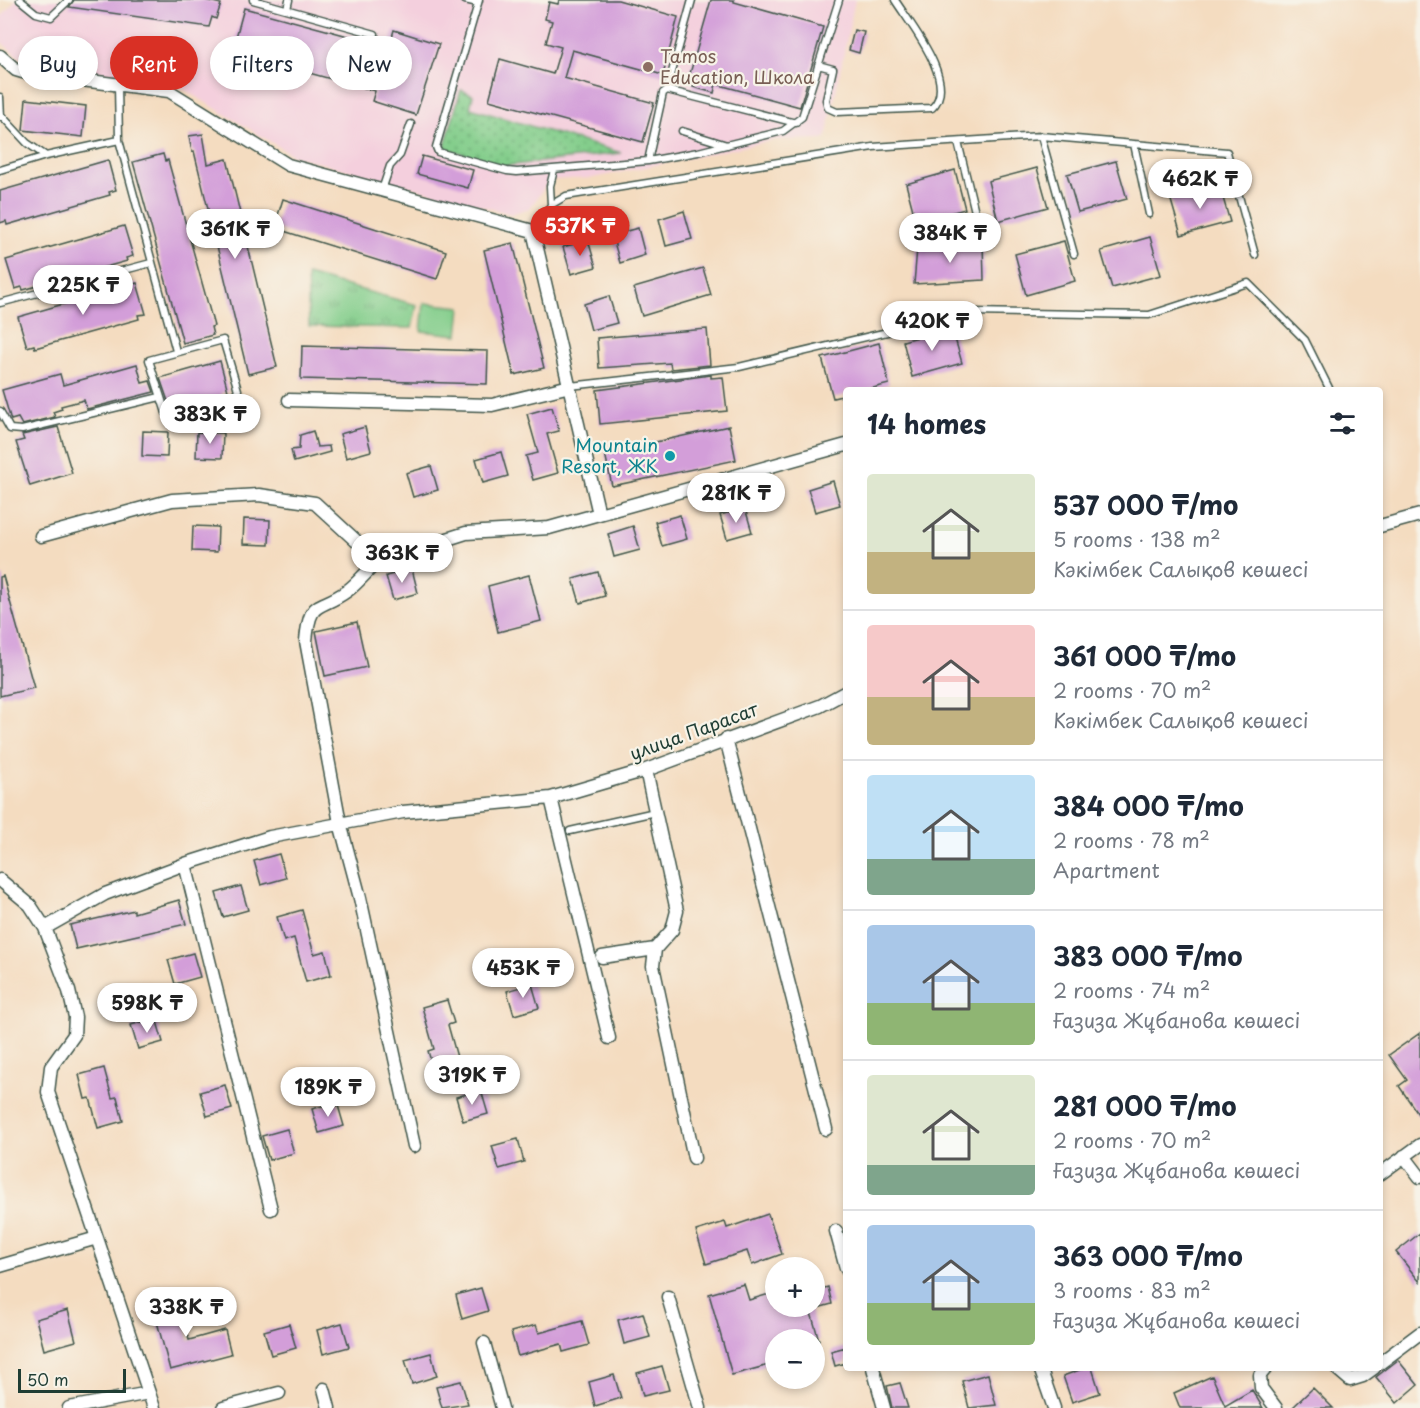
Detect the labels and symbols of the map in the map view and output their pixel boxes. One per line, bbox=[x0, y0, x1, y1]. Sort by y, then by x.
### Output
place label: Tamos Education, Школа bbox=[660, 42, 815, 90]
marker: Tamos Education, Школа bbox=[641, 60, 655, 74]
pin: 462K ₸ bbox=[1151, 159, 1249, 210]
pin: 537K ₸ bbox=[531, 206, 629, 257]
pin: 361K ₸ bbox=[186, 209, 284, 260]
pin: 384K ₸ bbox=[901, 213, 999, 264]
pin: 225K ₸ bbox=[34, 265, 132, 316]
pin: 420K ₸ bbox=[883, 301, 981, 352]
pin: 383K ₸ bbox=[161, 394, 259, 445]
place label: Mountain Resort, ЖК bbox=[561, 431, 658, 479]
marker: Mountain Resort, ЖК bbox=[663, 449, 677, 463]
pin: 281K ₸ bbox=[687, 473, 785, 524]
pin: 363K ₸ bbox=[353, 533, 451, 584]
street label: улица Парасат bbox=[625, 694, 762, 766]
pin: 453K ₸ bbox=[474, 948, 572, 999]
pin: 598K ₸ bbox=[98, 983, 196, 1034]
pin: 319K ₸ bbox=[423, 1055, 521, 1106]
pin: 189K ₸ bbox=[279, 1067, 377, 1118]
pin: 338K ₸ bbox=[137, 1287, 235, 1338]
scale bar bbox=[18, 1366, 126, 1394]

